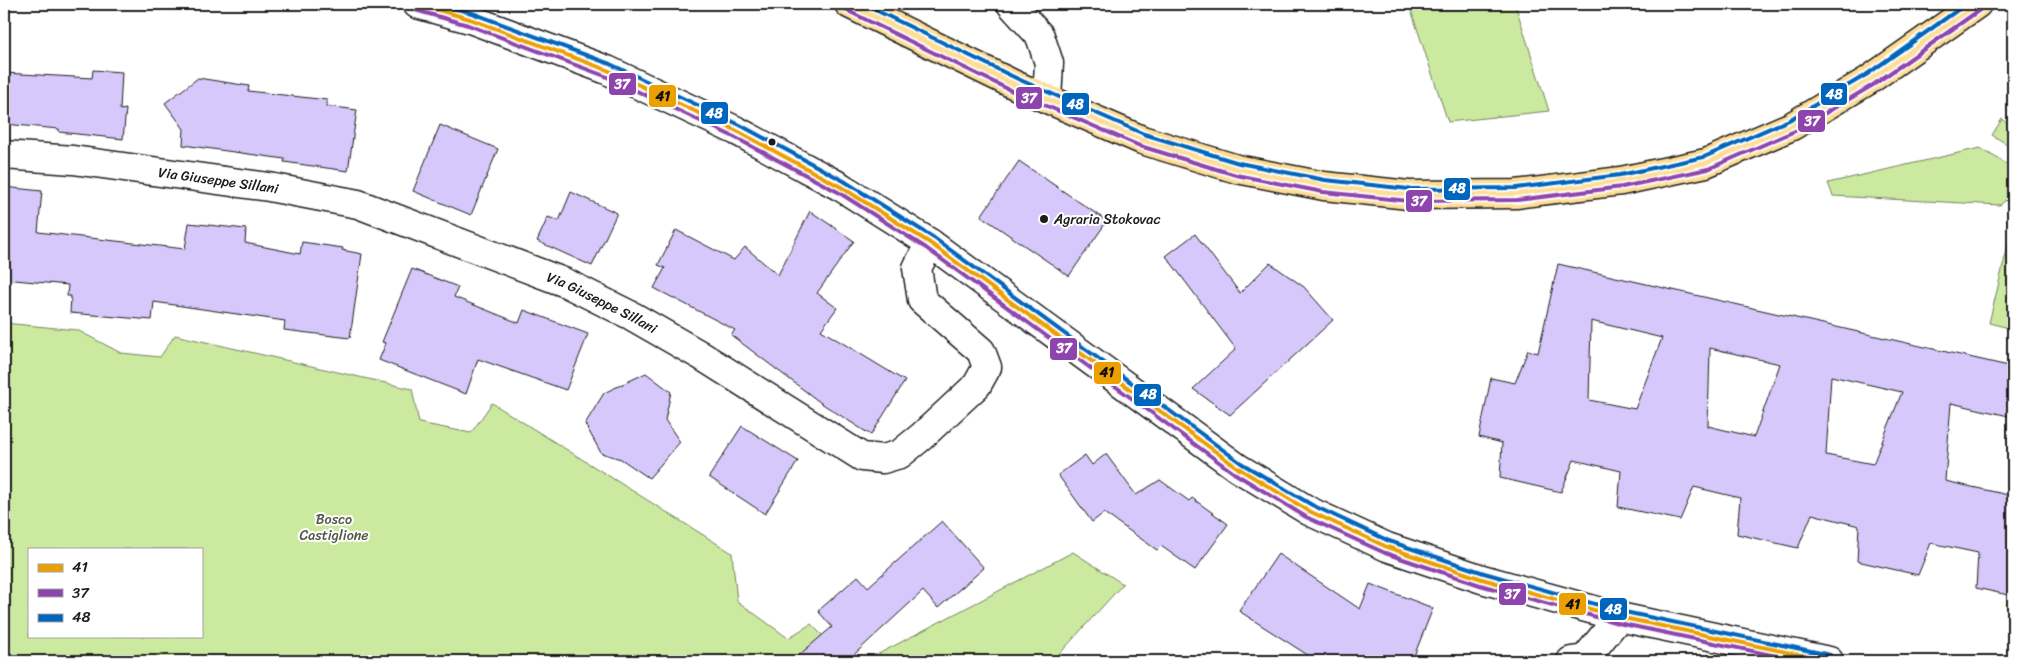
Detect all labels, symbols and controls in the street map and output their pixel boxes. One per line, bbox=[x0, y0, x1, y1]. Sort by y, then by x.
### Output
line badge: 37 bbox=[608, 72, 637, 96]
text: 37 bbox=[613, 72, 631, 97]
line badge: 48 bbox=[1820, 82, 1848, 106]
text: 48 bbox=[1824, 82, 1843, 107]
line badge: 41 bbox=[648, 84, 677, 108]
text: 41 bbox=[655, 84, 670, 109]
line badge: 37 bbox=[1015, 86, 1043, 110]
text: 37 bbox=[1020, 86, 1038, 111]
line badge: 48 bbox=[1061, 92, 1090, 116]
text: 48 bbox=[1065, 92, 1084, 117]
line badge: 48 bbox=[700, 101, 729, 125]
text: 48 bbox=[704, 101, 723, 126]
line badge: 37 bbox=[1797, 109, 1826, 133]
text: 37 bbox=[1803, 109, 1821, 134]
unlabelled marker bbox=[767, 137, 777, 147]
street label: Via Giuseppe Sillani bbox=[157, 160, 282, 202]
text: 48 bbox=[1447, 176, 1466, 201]
line badge: 48 bbox=[1443, 177, 1471, 201]
line badge: 37 bbox=[1405, 189, 1433, 213]
text: 37 bbox=[1410, 189, 1428, 214]
place label: Agraria Stokovac bbox=[1053, 207, 1160, 232]
marker: Agraria Stokovac bbox=[1038, 213, 1050, 225]
street label: Via Giuseppe Sillani bbox=[543, 265, 663, 342]
text: 37 bbox=[1055, 336, 1073, 361]
line badge: 37 bbox=[1049, 337, 1078, 361]
text: 41 bbox=[1099, 360, 1114, 385]
line badge: 41 bbox=[1093, 361, 1122, 385]
text: 48 bbox=[1138, 382, 1157, 407]
line badge: 48 bbox=[1133, 383, 1162, 407]
park label: Bosco Castiglione bbox=[300, 507, 368, 548]
legend bbox=[28, 548, 202, 638]
text: 41 bbox=[72, 554, 88, 580]
text: 37 bbox=[72, 580, 90, 606]
line badge: 37 bbox=[1498, 582, 1527, 606]
text: 37 bbox=[1503, 582, 1521, 607]
line badge: 41 bbox=[1558, 592, 1587, 616]
text: 41 bbox=[1565, 592, 1580, 617]
line badge: 48 bbox=[1599, 597, 1628, 621]
text: 48 bbox=[1603, 597, 1622, 622]
text: 48 bbox=[72, 604, 90, 630]

